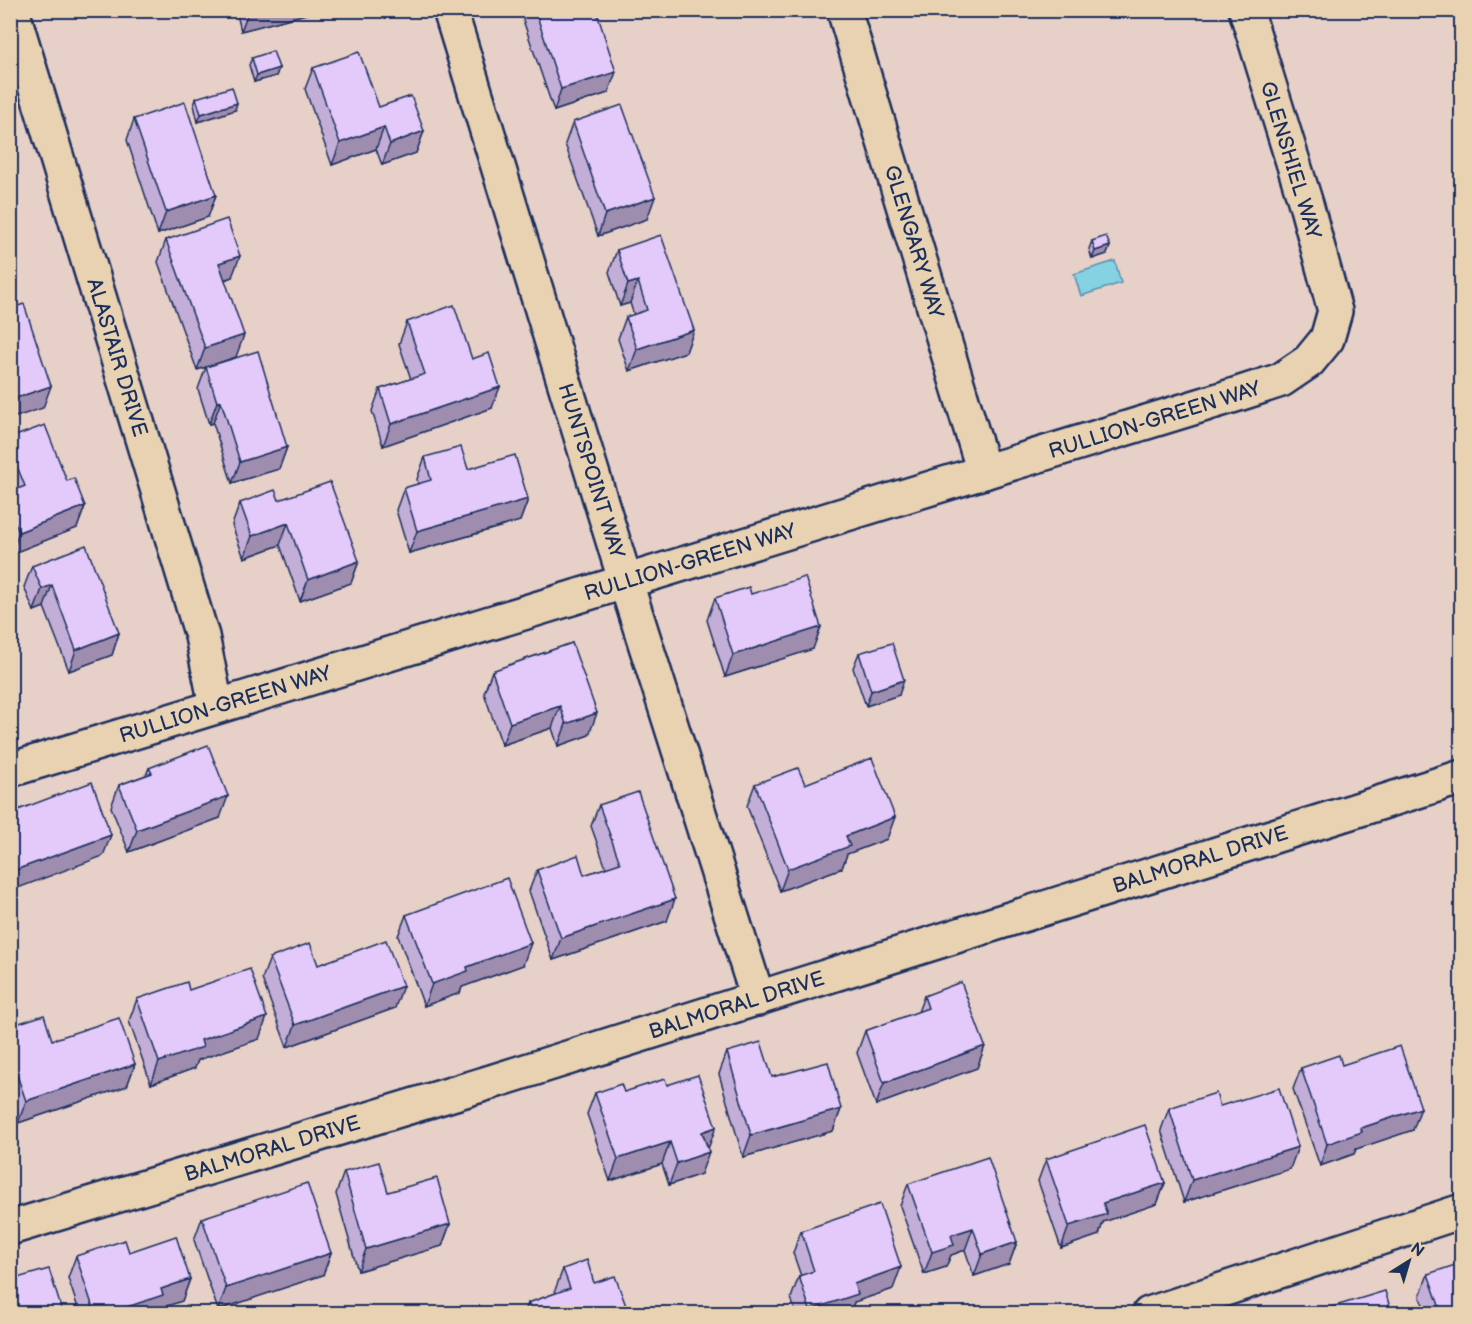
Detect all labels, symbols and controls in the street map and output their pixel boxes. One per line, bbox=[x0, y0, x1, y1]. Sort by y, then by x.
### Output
street label: GLENSHIEL WAY bbox=[1255, 78, 1327, 243]
street label: GLENGARY WAY bbox=[879, 162, 949, 322]
street label: ALASTAIR DRIVE bbox=[81, 275, 153, 440]
street label: RULLION-GREEN WAY bbox=[1046, 375, 1264, 464]
street label: HUNTSPOINT WAY bbox=[552, 380, 630, 562]
street label: RULLION-GREEN WAY bbox=[581, 518, 800, 607]
street label: RULLION-GREEN WAY bbox=[116, 660, 335, 749]
street label: BALMORAL DRIVE bbox=[1109, 820, 1291, 899]
street label: BALMORAL DRIVE bbox=[646, 966, 827, 1045]
street label: BALMORAL DRIVE bbox=[181, 1110, 363, 1187]
north arrow bbox=[1379, 1231, 1439, 1291]
text: N bbox=[1407, 1239, 1428, 1261]

